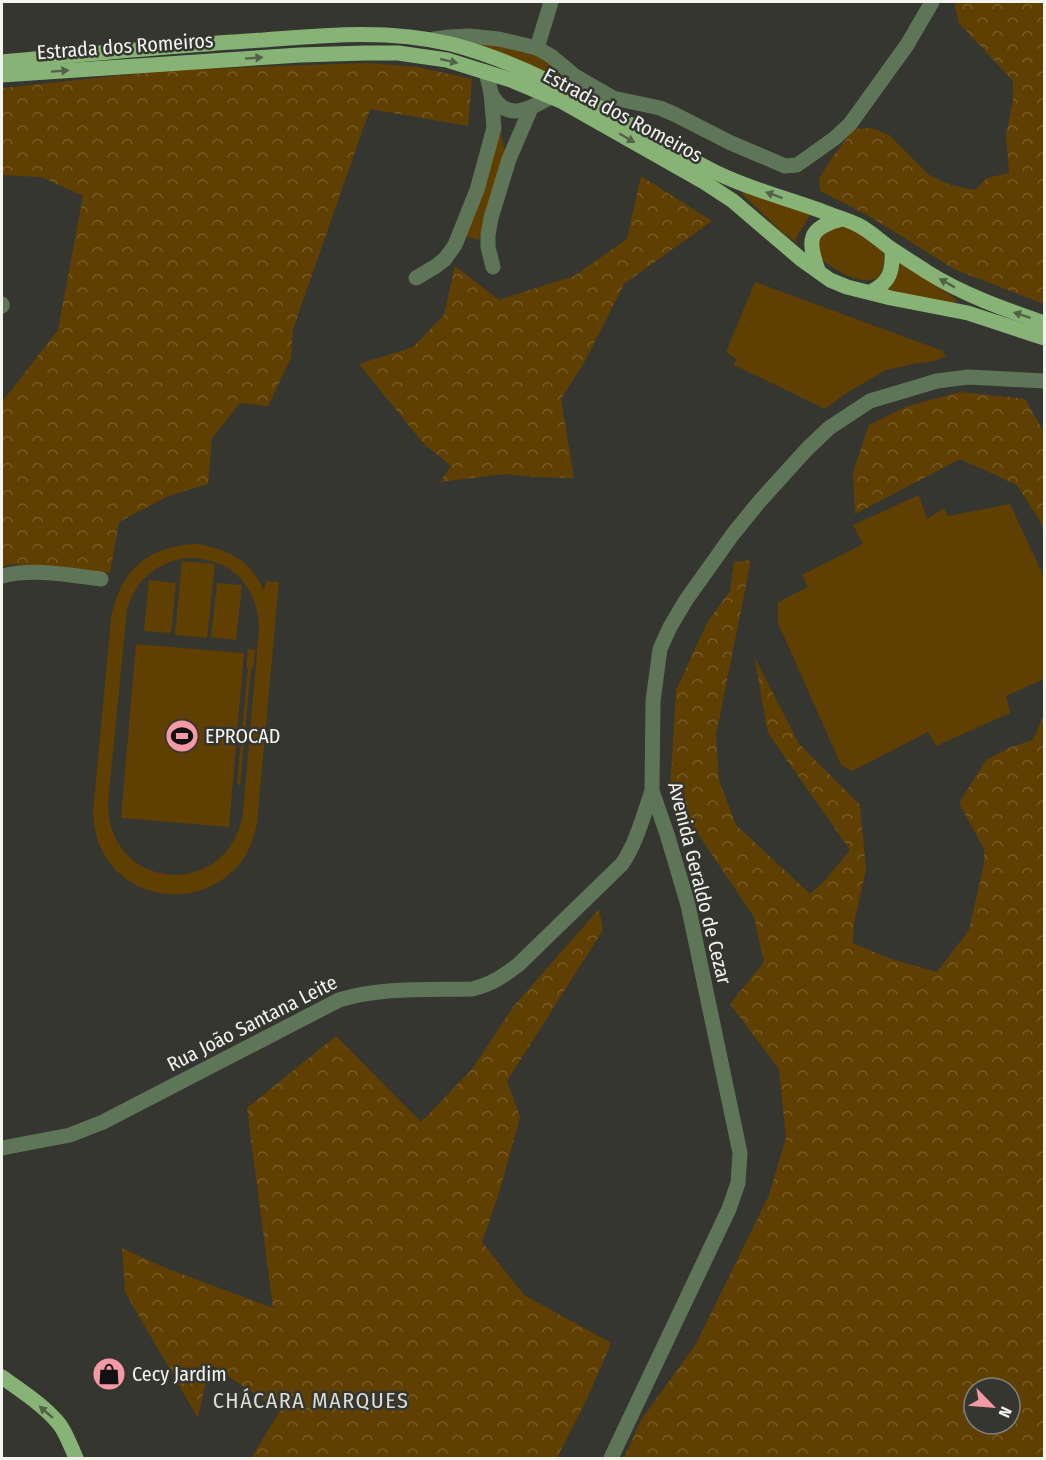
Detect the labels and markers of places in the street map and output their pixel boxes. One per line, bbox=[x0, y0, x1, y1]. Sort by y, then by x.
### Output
sports icon: EPROCAD bbox=[164, 718, 200, 754]
place label: EPROCAD bbox=[205, 724, 280, 748]
shop icon: Cecy Jardim bbox=[91, 1356, 127, 1392]
place label: Cecy Jardim bbox=[132, 1362, 227, 1386]

